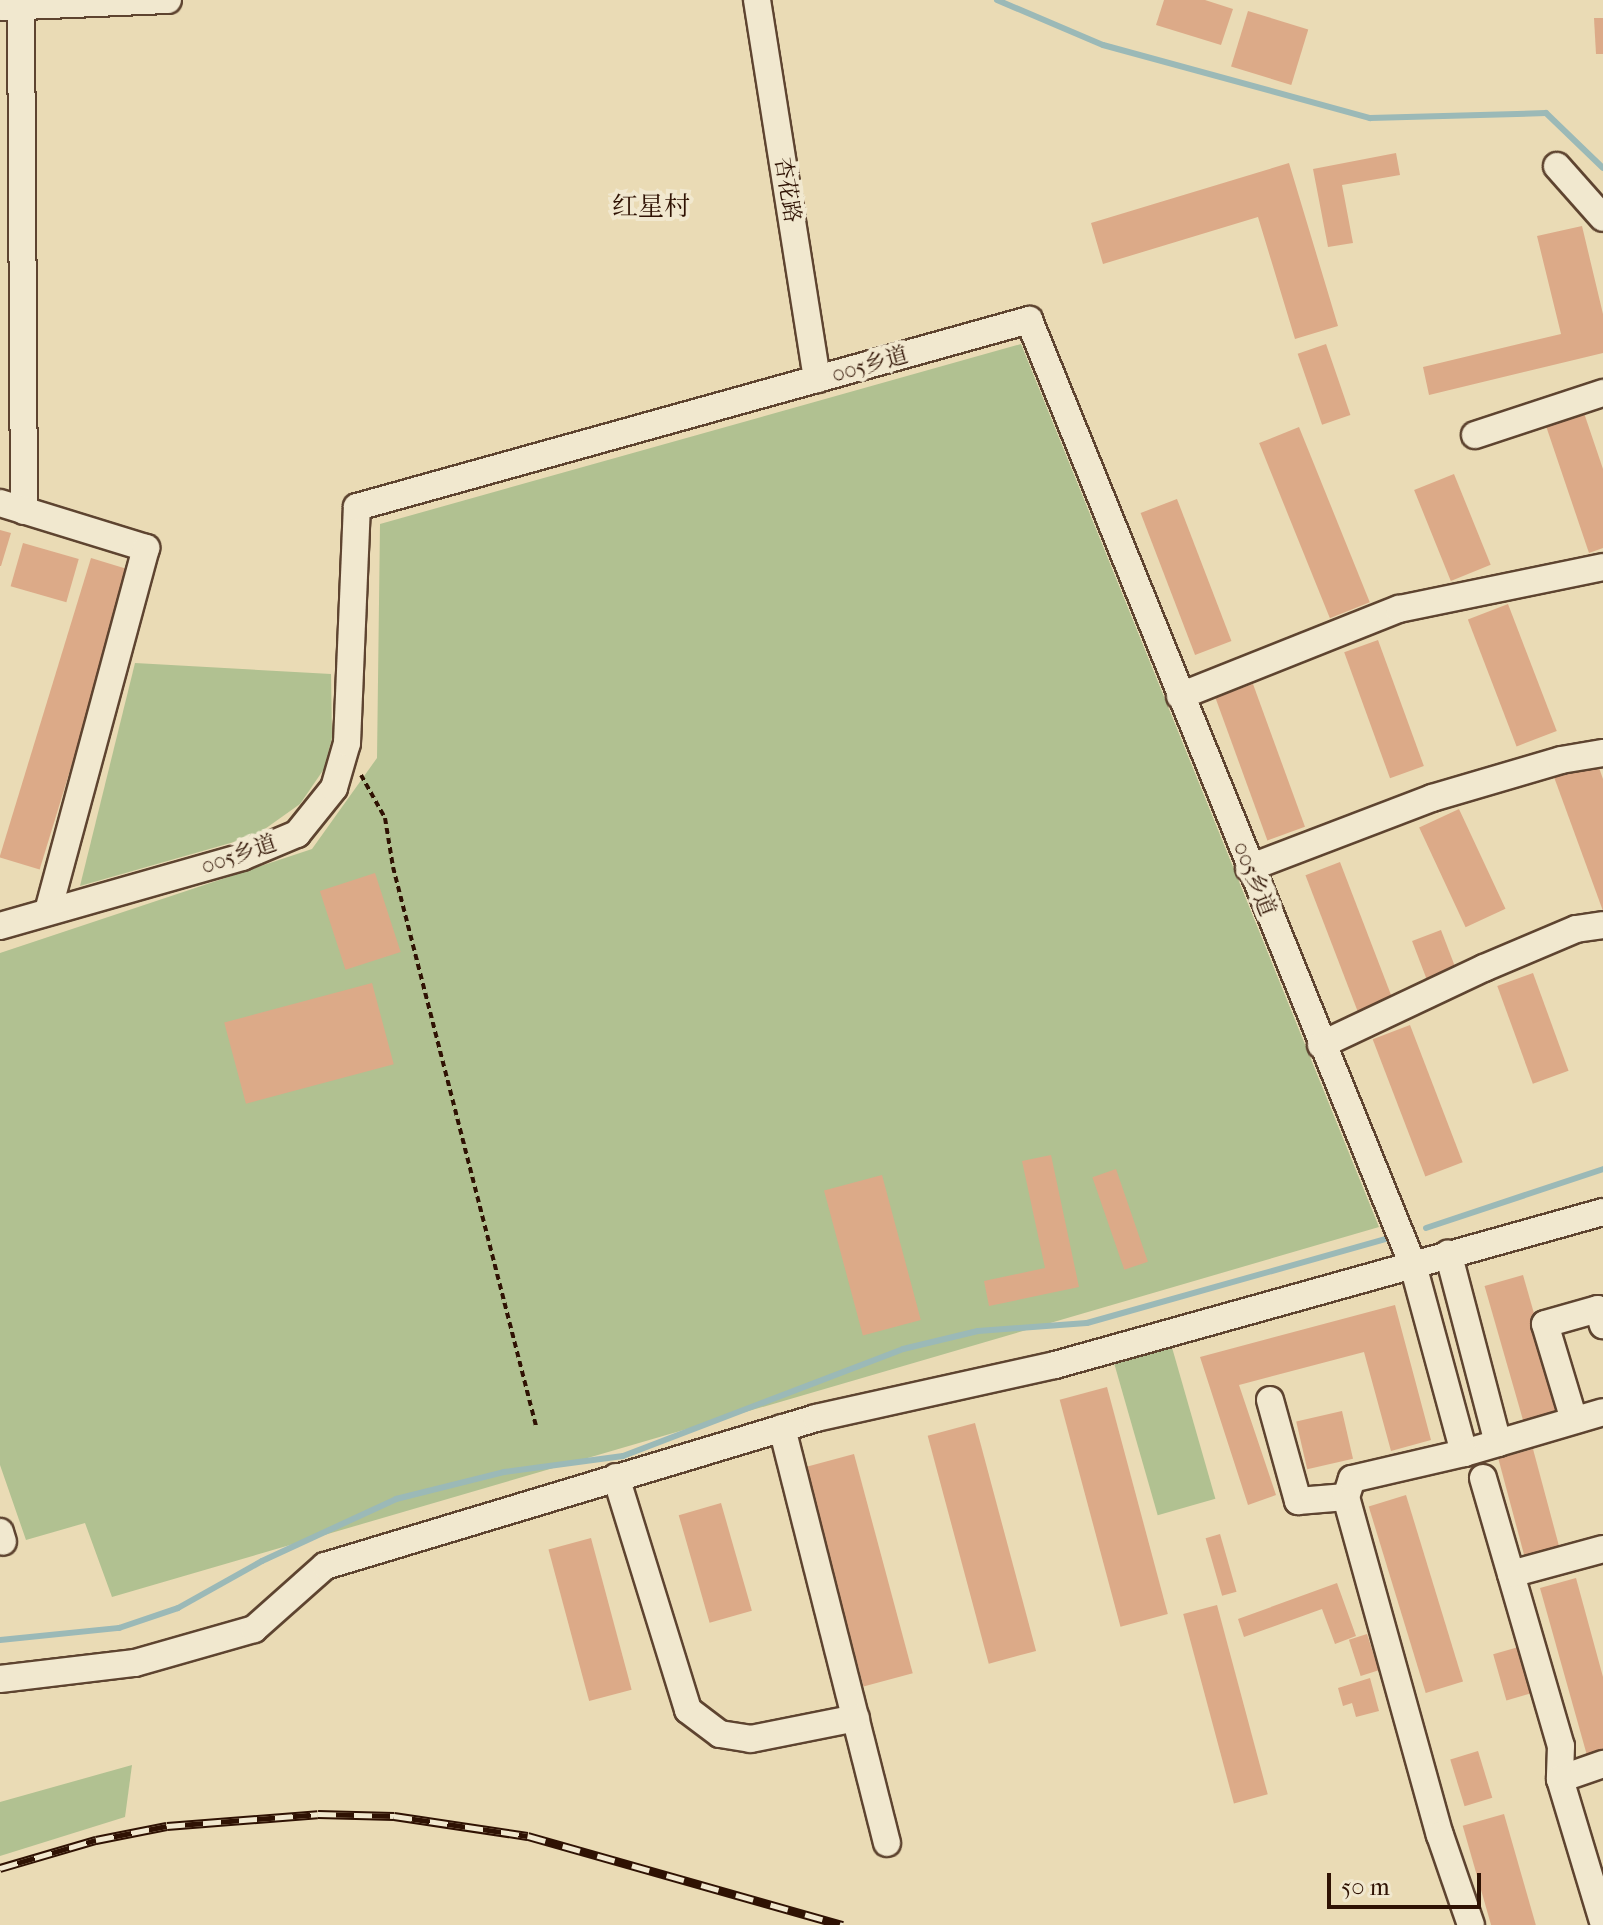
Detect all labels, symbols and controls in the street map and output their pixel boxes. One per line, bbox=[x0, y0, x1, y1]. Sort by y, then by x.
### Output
street label: 杏花路 bbox=[769, 155, 805, 225]
district label: 红星村 bbox=[612, 191, 690, 223]
street label: 005乡道 bbox=[829, 342, 911, 388]
street label: 005乡道 bbox=[198, 830, 280, 880]
street label: 005乡道 bbox=[1227, 838, 1281, 920]
scale bar bbox=[1331, 1857, 1485, 1907]
text: 50 m bbox=[1341, 1873, 1390, 1901]

